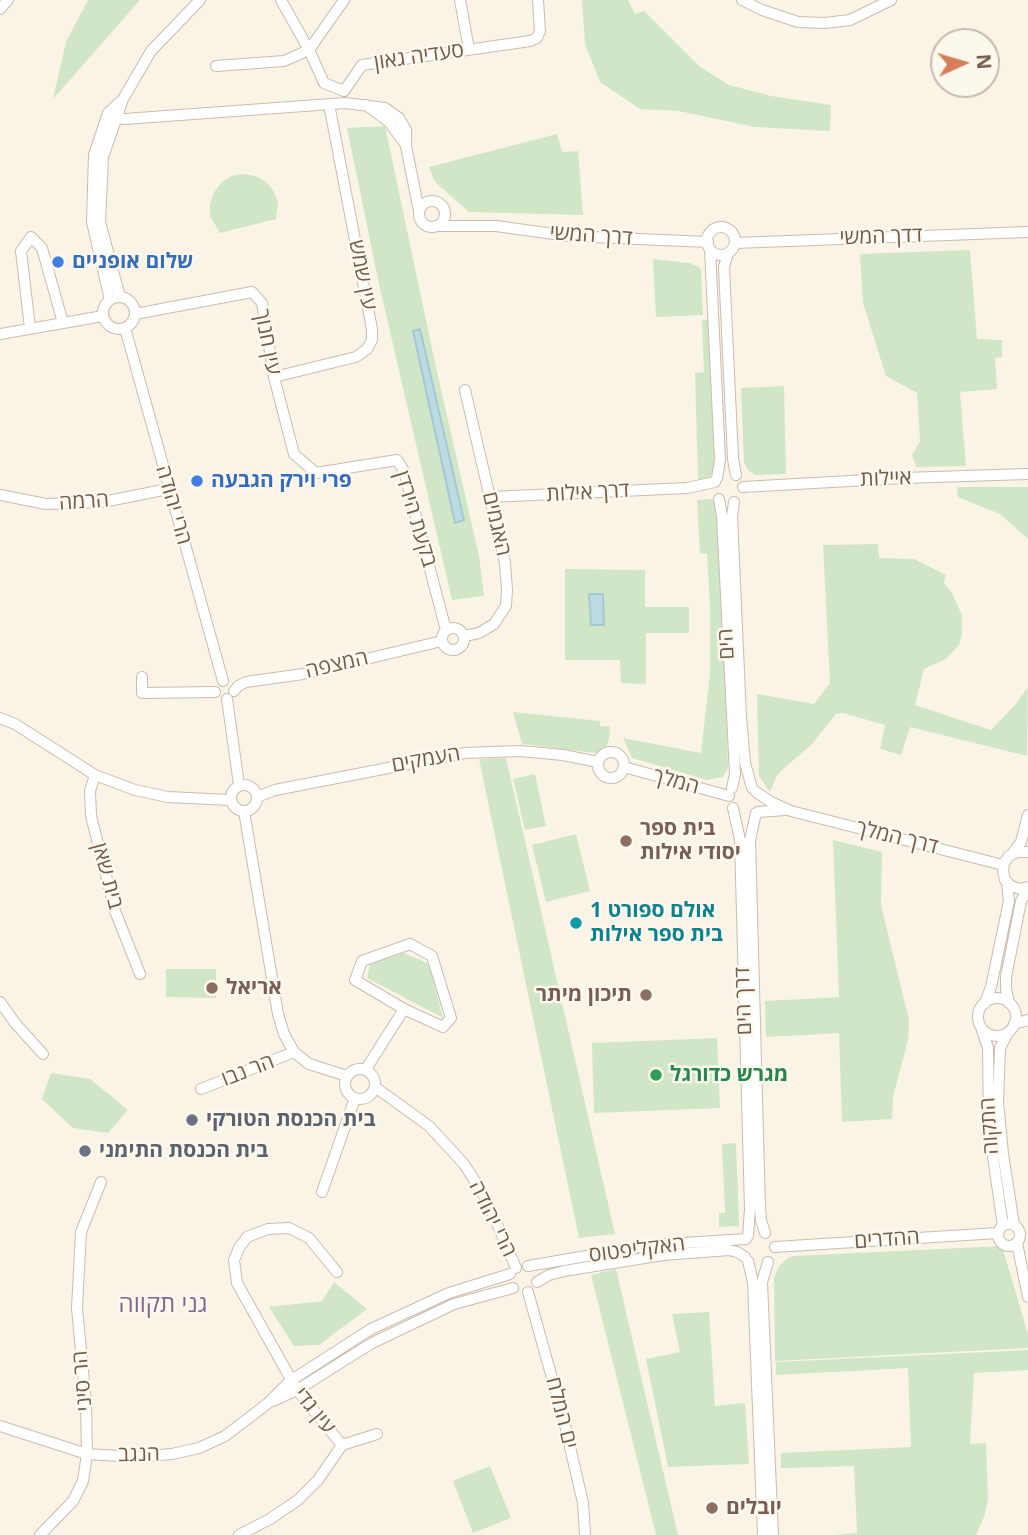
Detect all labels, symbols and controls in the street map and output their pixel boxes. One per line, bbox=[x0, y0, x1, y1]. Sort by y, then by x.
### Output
north arrow bbox=[930, 28, 1000, 98]
street label: סעדיה גאון bbox=[372, 38, 466, 76]
text: N bbox=[970, 53, 997, 70]
street label: דרך המשי bbox=[549, 221, 633, 251]
street label: דדך המשי bbox=[839, 223, 923, 251]
street label: עין שמש bbox=[343, 238, 381, 312]
place label: שלום אופניים bbox=[72, 249, 194, 275]
marker: שלום אופניים bbox=[50, 254, 66, 270]
street label: עין חנוך bbox=[248, 307, 286, 377]
street label: הרי יהודה bbox=[150, 462, 196, 548]
street label: איילות bbox=[860, 466, 912, 492]
place label: פרי וירק הגבעה bbox=[211, 468, 352, 494]
street label: בקעת הירדן bbox=[388, 468, 442, 570]
marker: פרי וירק הגבעה bbox=[189, 473, 205, 489]
street label: דרך אילות bbox=[546, 478, 630, 508]
street label: הרמה bbox=[58, 488, 110, 516]
street label: האגמים bbox=[476, 489, 516, 559]
street label: הים bbox=[714, 628, 740, 660]
street label: המצפה bbox=[303, 646, 371, 684]
street label: העמקים bbox=[390, 742, 462, 778]
street label: המלך bbox=[650, 764, 702, 800]
place label: בית ספר יסודי אילות bbox=[640, 816, 741, 866]
street label: דרך המלך bbox=[853, 816, 941, 860]
marker: בית ספר יסודי אילות bbox=[618, 833, 634, 849]
street label: בית שאן bbox=[86, 840, 128, 912]
place label: אולם ספורט 1 בית ספר אילות bbox=[590, 898, 723, 948]
marker: אולם ספורט 1 בית ספר אילות bbox=[568, 915, 584, 931]
street label: דרך הים bbox=[730, 966, 758, 1036]
place label: אריאל bbox=[226, 975, 282, 1001]
marker: אריאל bbox=[204, 980, 220, 996]
place label: תיכון מיתר bbox=[536, 982, 632, 1008]
marker: תיכון מיתר bbox=[638, 987, 654, 1003]
street label: הר נבו bbox=[218, 1049, 278, 1093]
place label: מגרש כדורגל bbox=[670, 1062, 788, 1088]
marker: מגרש כדורגל bbox=[648, 1067, 664, 1083]
street label: התקוה bbox=[975, 1096, 1005, 1156]
place label: בית הכנסת הטורקי bbox=[206, 1107, 376, 1133]
marker: בית הכנסת הטורקי bbox=[184, 1112, 200, 1128]
place label: בית הכנסת התימני bbox=[99, 1138, 268, 1164]
marker: בית הכנסת התימני bbox=[77, 1143, 93, 1159]
street label: הרי יהודה bbox=[463, 1177, 521, 1261]
street label: ההדרים bbox=[853, 1225, 921, 1255]
street label: האקליפטוס bbox=[587, 1232, 687, 1268]
district label: גני תקווה bbox=[119, 1291, 207, 1319]
street label: הר סיני bbox=[68, 1350, 98, 1412]
street label: ים המלח bbox=[540, 1374, 582, 1452]
street label: עין גדי bbox=[288, 1383, 340, 1439]
street label: הנגב bbox=[118, 1442, 160, 1468]
place label: יובלים bbox=[726, 1495, 782, 1521]
marker: יובלים bbox=[704, 1500, 720, 1516]

